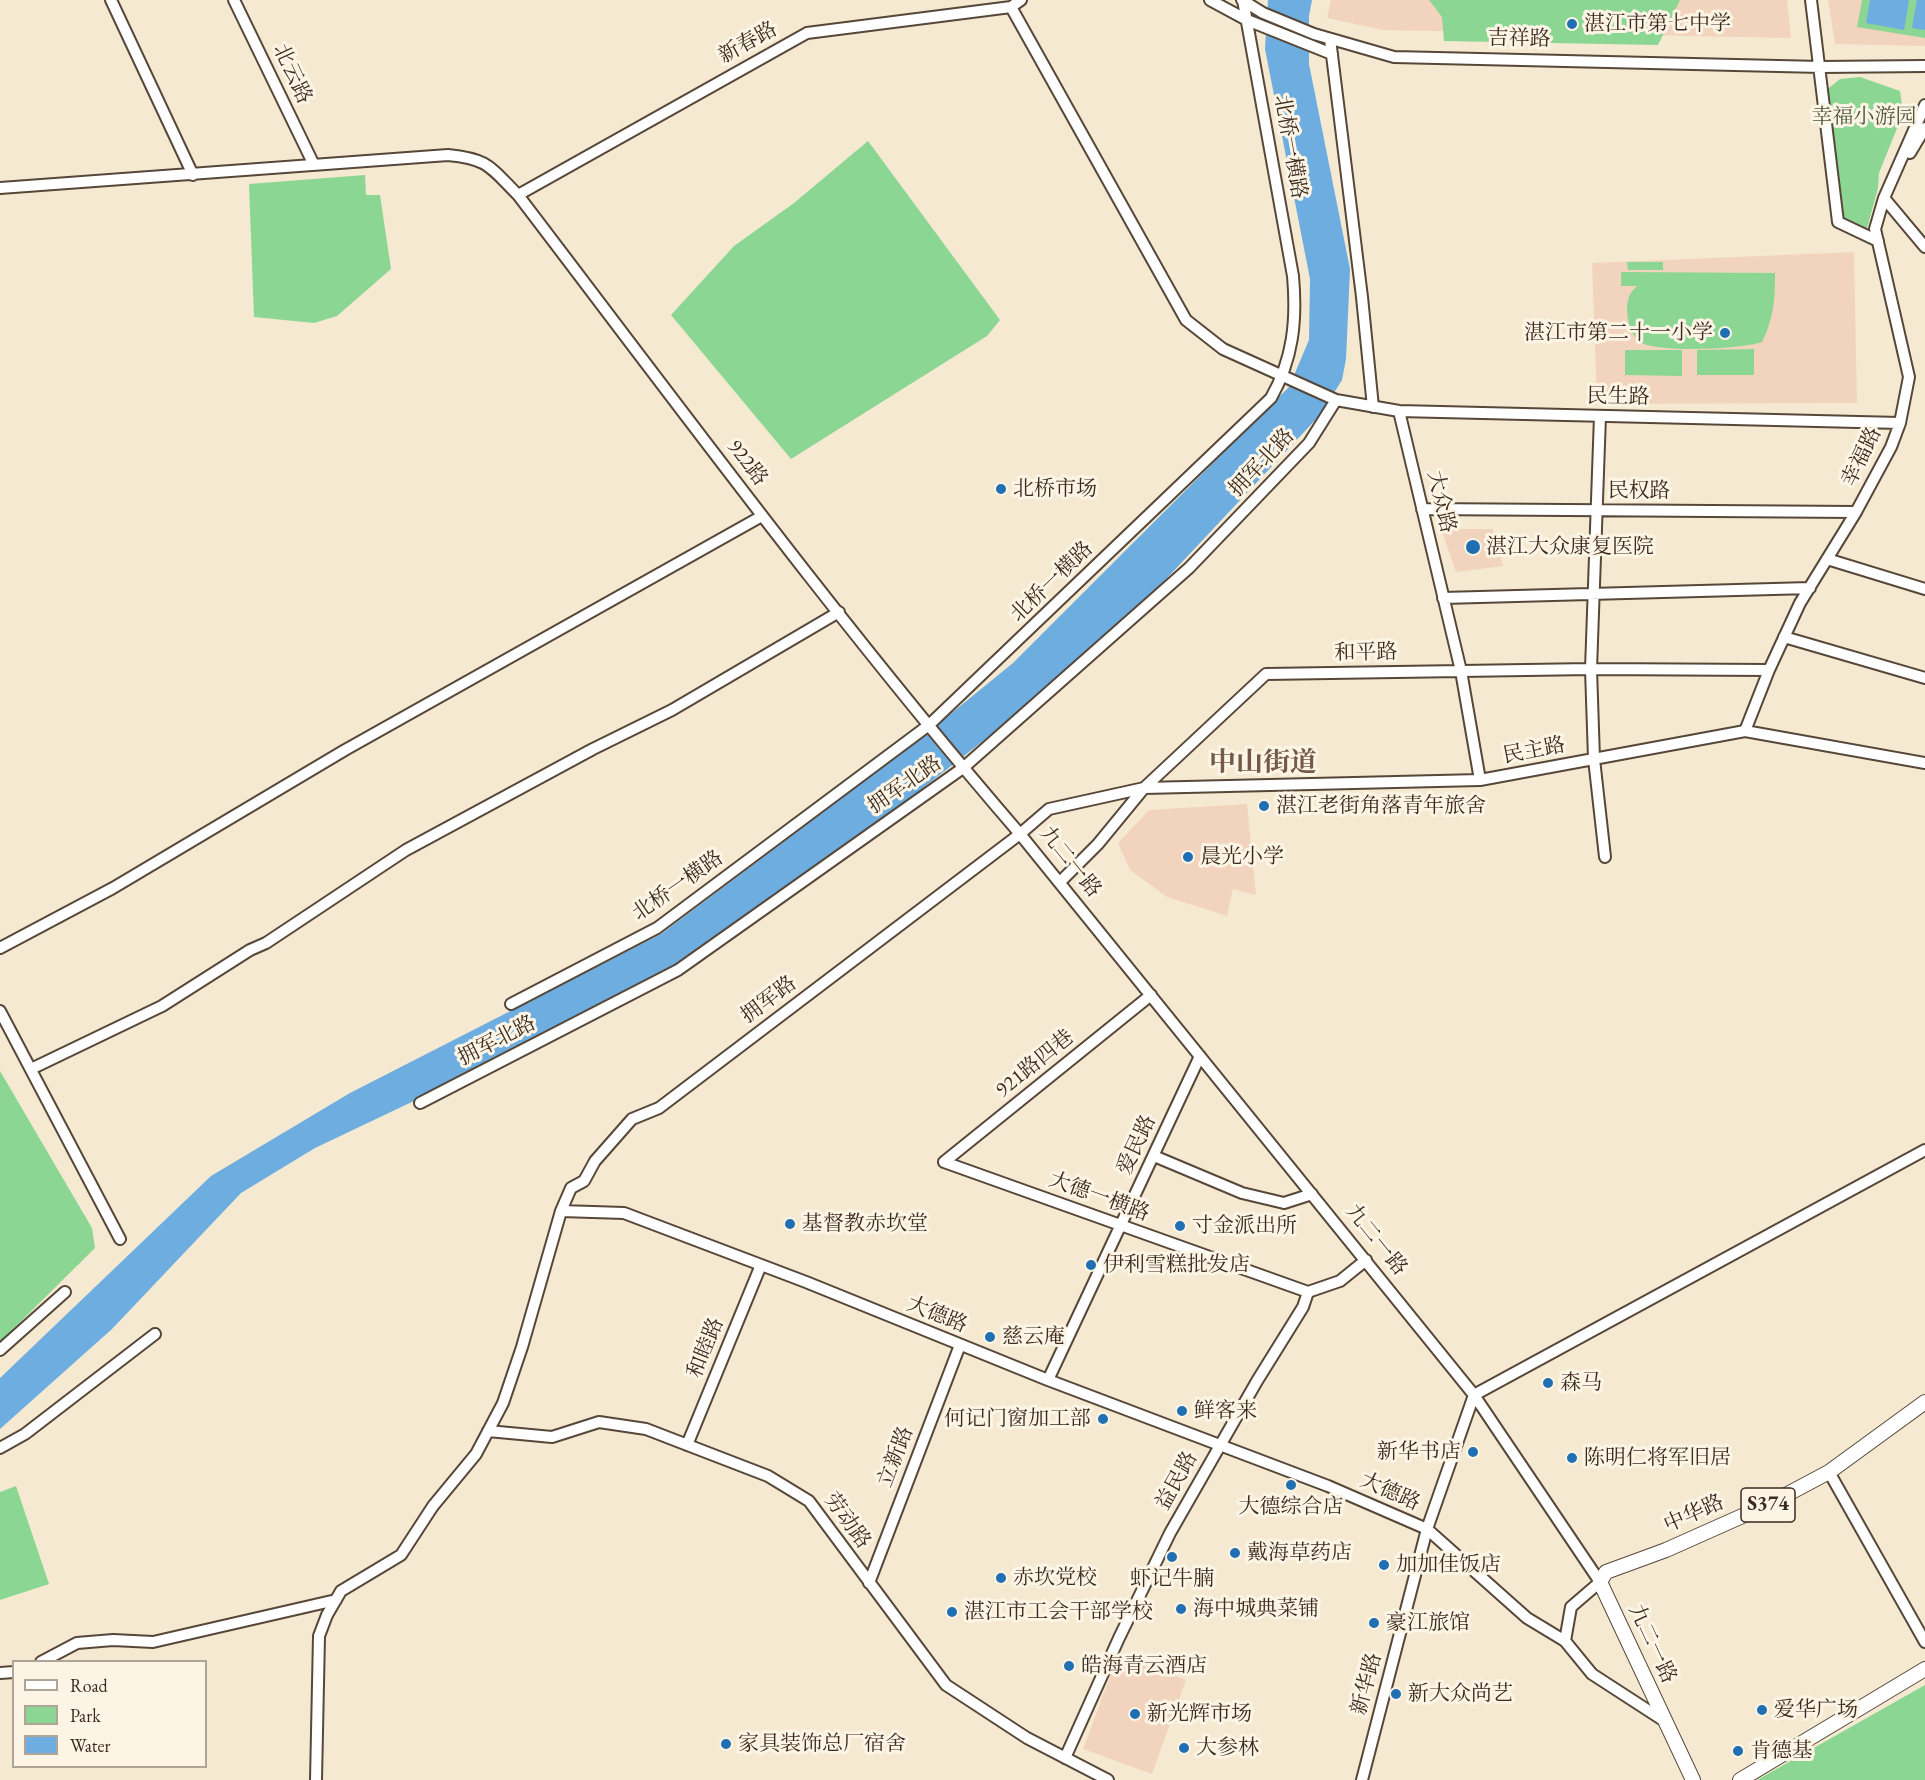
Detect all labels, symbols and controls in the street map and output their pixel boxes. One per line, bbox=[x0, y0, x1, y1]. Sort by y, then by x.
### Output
place label: 湛江市第七中学 bbox=[1584, 11, 1731, 37]
street label: 新春路 bbox=[714, 17, 782, 69]
marker: 湛江市第七中学 bbox=[1565, 17, 1579, 31]
street label: 吉祥路 bbox=[1487, 26, 1551, 52]
street label: 北云路 bbox=[267, 40, 317, 108]
street label: 北桥一横路 bbox=[1268, 93, 1312, 201]
park label: 幸福小游园 bbox=[1812, 104, 1916, 130]
place label: 湛江市第二十一小学 bbox=[1524, 320, 1713, 346]
marker: 湛江市第二十一小学 bbox=[1718, 326, 1732, 340]
street label: 民生路 bbox=[1586, 384, 1650, 410]
street label: 幸福路 bbox=[1837, 423, 1887, 491]
street label: 拥军北路 bbox=[1224, 424, 1300, 502]
street label: 922路 bbox=[722, 435, 772, 491]
street label: 大众路 bbox=[1422, 468, 1460, 536]
place label: 北桥市场 bbox=[1013, 476, 1097, 502]
street label: 民权路 bbox=[1608, 478, 1670, 504]
marker: 北桥市场 bbox=[994, 482, 1008, 496]
place label: 湛江大众康复医院 bbox=[1486, 534, 1654, 560]
street label: 北桥一横路 bbox=[1005, 536, 1099, 628]
marker: 湛江大众康复医院 bbox=[1464, 538, 1482, 556]
street label: 和平路 bbox=[1334, 640, 1398, 666]
street label: 民主路 bbox=[1501, 733, 1567, 769]
district label: 中山街道 bbox=[1209, 748, 1317, 780]
street label: 拥军北路 bbox=[863, 751, 947, 819]
place label: 湛江老街角落青年旅舍 bbox=[1276, 793, 1486, 819]
marker: 湛江老街角落青年旅舍 bbox=[1257, 799, 1271, 813]
street label: 九二一路 bbox=[1034, 821, 1106, 903]
place label: 晨光小学 bbox=[1200, 844, 1284, 870]
street label: 北桥一横路 bbox=[628, 846, 728, 926]
marker: 晨光小学 bbox=[1181, 850, 1195, 864]
street label: 拥军路 bbox=[736, 971, 802, 1029]
street label: 拥军北路 bbox=[454, 1011, 540, 1071]
street label: 921路四巷 bbox=[991, 1025, 1079, 1103]
street label: 爱民路 bbox=[1112, 1111, 1162, 1179]
street label: 大德一横路 bbox=[1045, 1167, 1153, 1227]
street label: 九二一路 bbox=[1340, 1199, 1412, 1281]
place label: 基督教赤坎堂 bbox=[802, 1211, 928, 1237]
place label: 寸金派出所 bbox=[1192, 1213, 1297, 1239]
marker: 基督教赤坎堂 bbox=[783, 1217, 797, 1231]
marker: 寸金派出所 bbox=[1173, 1219, 1187, 1233]
place label: 伊利雪糕批发店 bbox=[1103, 1252, 1250, 1278]
marker: 伊利雪糕批发店 bbox=[1084, 1258, 1098, 1272]
street label: 大德路 bbox=[903, 1292, 971, 1338]
street label: 和睦路 bbox=[683, 1314, 729, 1382]
place label: 慈云庵 bbox=[1002, 1324, 1065, 1350]
marker: 慈云庵 bbox=[983, 1330, 997, 1344]
place label: 森马 bbox=[1560, 1370, 1602, 1396]
marker: 森马 bbox=[1541, 1376, 1555, 1390]
place label: 鲜客来 bbox=[1194, 1398, 1257, 1424]
marker: 鲜客来 bbox=[1175, 1404, 1189, 1418]
place label: 何记门窗加工部 bbox=[944, 1406, 1091, 1432]
marker: 何记门窗加工部 bbox=[1096, 1412, 1110, 1426]
street label: 立新路 bbox=[873, 1423, 919, 1491]
place label: 新华书店 bbox=[1377, 1439, 1461, 1465]
marker: 新华书店 bbox=[1466, 1445, 1480, 1459]
place label: 陈明仁将军旧居 bbox=[1584, 1445, 1731, 1471]
street label: 益民路 bbox=[1151, 1447, 1203, 1515]
marker: 陈明仁将军旧居 bbox=[1565, 1451, 1579, 1465]
street label: 大德路 bbox=[1356, 1468, 1424, 1516]
marker: 大德综合店 bbox=[1284, 1478, 1298, 1492]
street label: 劳动路 bbox=[818, 1488, 876, 1554]
road number: S374 bbox=[1741, 1488, 1795, 1522]
street label: 中华路 bbox=[1660, 1490, 1728, 1538]
place label: 大德综合店 bbox=[1239, 1494, 1343, 1520]
place label: 戴海草药店 bbox=[1247, 1540, 1352, 1566]
marker: 戴海草药店 bbox=[1228, 1546, 1242, 1560]
marker: 虾记牛腩 bbox=[1165, 1550, 1179, 1564]
place label: 加加佳饭店 bbox=[1396, 1552, 1501, 1578]
marker: 加加佳饭店 bbox=[1377, 1558, 1391, 1572]
place label: 赤坎党校 bbox=[1013, 1565, 1097, 1591]
place label: 虾记牛腩 bbox=[1130, 1566, 1214, 1592]
marker: 赤坎党校 bbox=[994, 1571, 1008, 1585]
place label: 海中城典菜铺 bbox=[1193, 1596, 1319, 1622]
place label: 湛江市工会干部学校 bbox=[964, 1599, 1153, 1625]
street label: 九二一路 bbox=[1623, 1601, 1681, 1687]
marker: 海中城典菜铺 bbox=[1174, 1602, 1188, 1616]
marker: 湛江市工会干部学校 bbox=[945, 1605, 959, 1619]
place label: 豪江旅馆 bbox=[1386, 1610, 1470, 1636]
marker: 豪江旅馆 bbox=[1367, 1616, 1381, 1630]
street label: 新华路 bbox=[1347, 1650, 1387, 1718]
place label: 皓海青云酒店 bbox=[1081, 1653, 1207, 1679]
marker: 皓海青云酒店 bbox=[1062, 1659, 1076, 1673]
legend bbox=[12, 1660, 207, 1768]
text: Road bbox=[70, 1674, 108, 1697]
place label: 新大众尚艺 bbox=[1408, 1681, 1513, 1707]
marker: 新大众尚艺 bbox=[1389, 1687, 1403, 1701]
place label: 爱华广场 bbox=[1774, 1697, 1858, 1723]
place label: 新光辉市场 bbox=[1147, 1701, 1252, 1727]
marker: 爱华广场 bbox=[1755, 1703, 1769, 1717]
text: Park bbox=[70, 1704, 101, 1727]
marker: 新光辉市场 bbox=[1128, 1707, 1142, 1721]
place label: 家具装饰总厂宿舍 bbox=[738, 1731, 906, 1757]
text: Water bbox=[70, 1734, 111, 1757]
place label: 大参林 bbox=[1196, 1735, 1259, 1761]
marker: 家具装饰总厂宿舍 bbox=[719, 1737, 733, 1751]
place label: 肯德基 bbox=[1750, 1738, 1813, 1764]
marker: 大参林 bbox=[1177, 1741, 1191, 1755]
marker: 肯德基 bbox=[1731, 1744, 1745, 1758]

